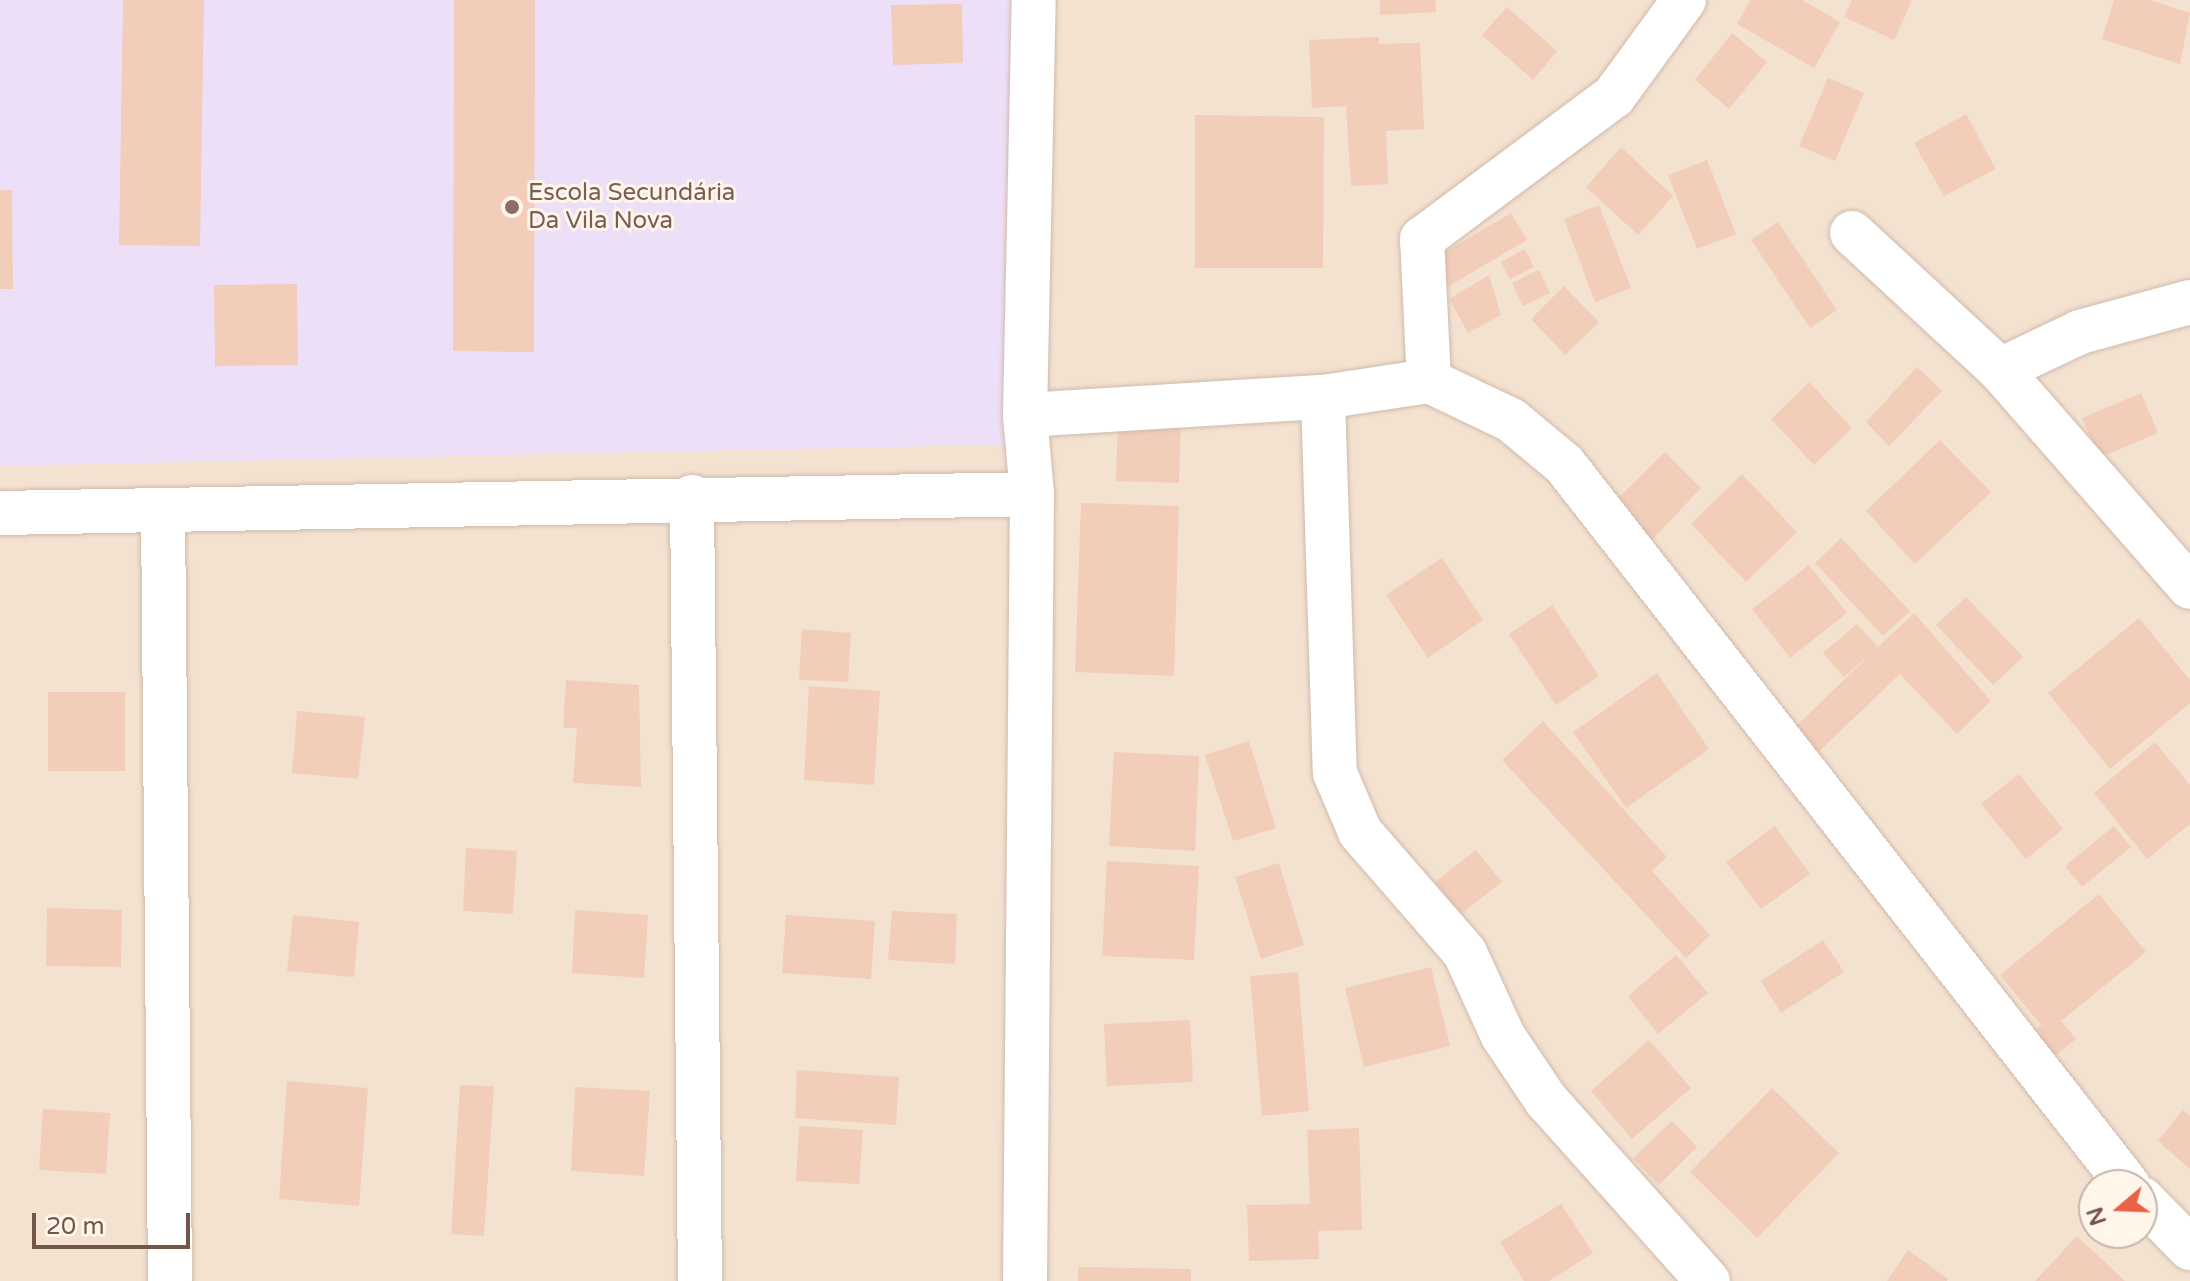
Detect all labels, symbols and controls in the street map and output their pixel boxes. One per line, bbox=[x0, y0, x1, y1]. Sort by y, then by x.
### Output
place label: Escola Secundária Da Vila Nova bbox=[528, 179, 735, 235]
marker: Escola Secundária Da Vila Nova bbox=[503, 198, 521, 216]
north arrow bbox=[2078, 1169, 2158, 1249]
scale bar bbox=[36, 1197, 194, 1247]
text: N bbox=[2082, 1204, 2112, 1229]
text: 20 m bbox=[46, 1212, 104, 1241]

